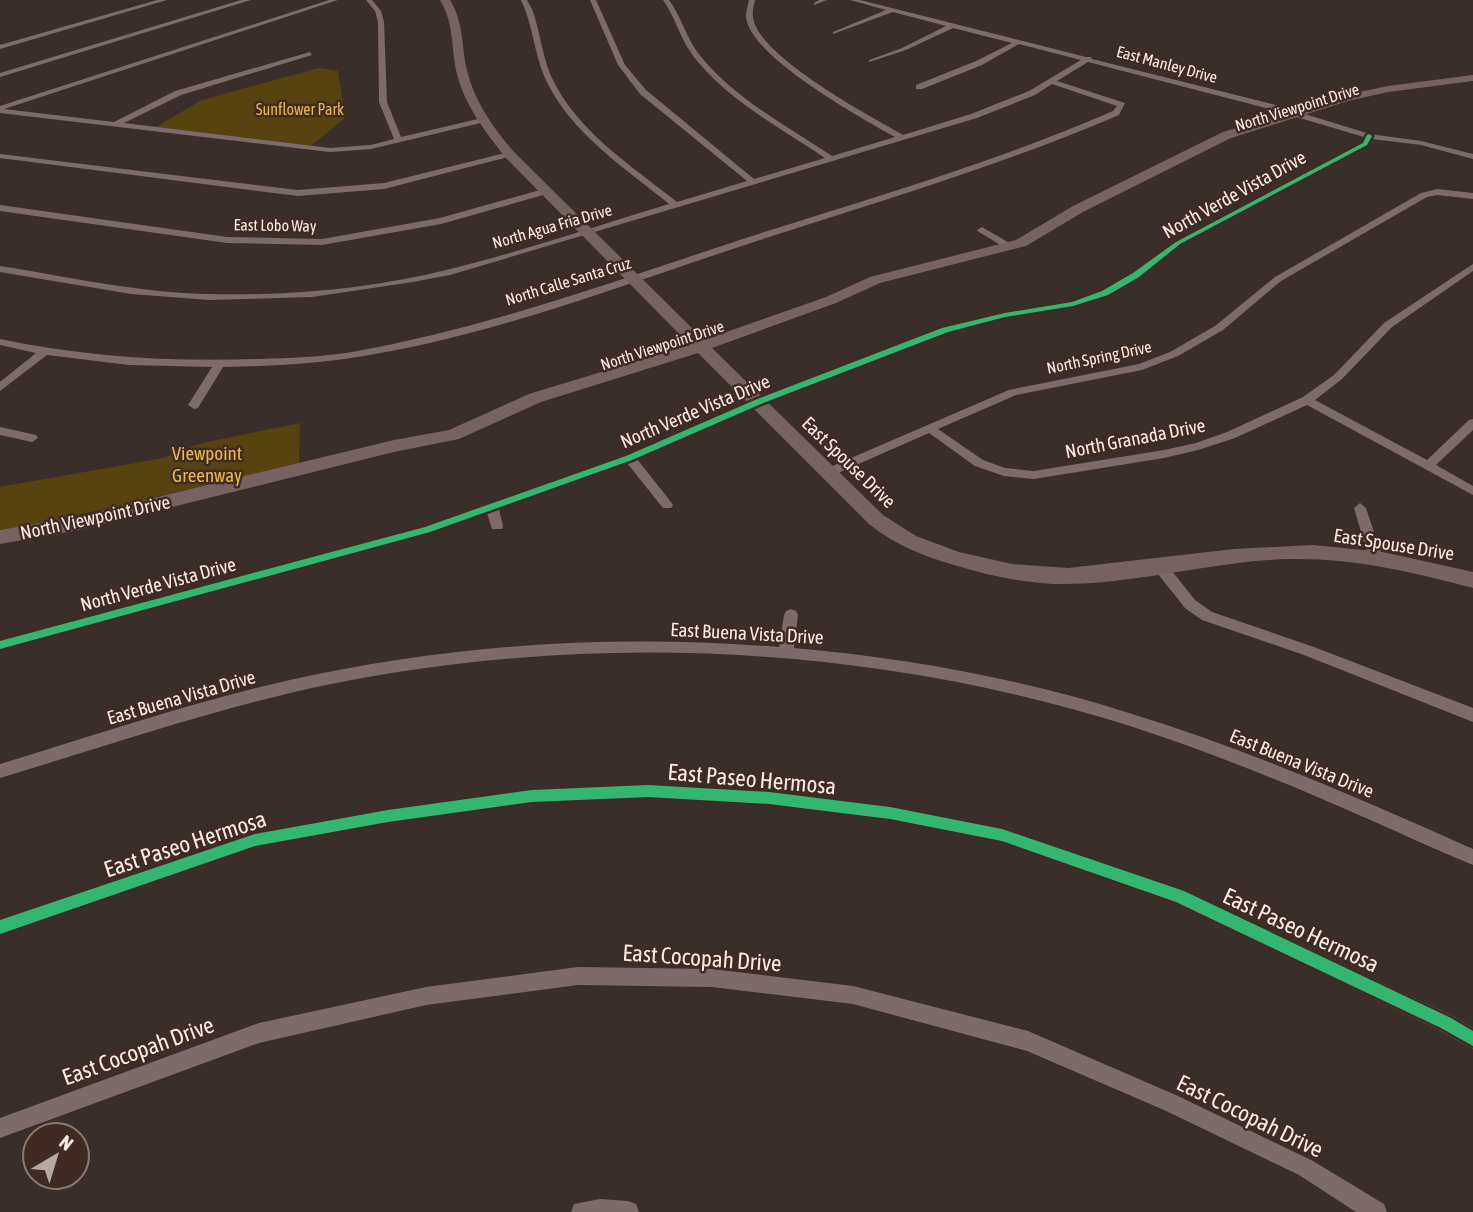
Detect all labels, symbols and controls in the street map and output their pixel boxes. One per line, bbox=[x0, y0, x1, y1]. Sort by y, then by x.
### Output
street label: East Manley Drive bbox=[1114, 42, 1219, 87]
street label: North Viewpoint Drive bbox=[1233, 80, 1361, 135]
park label: Sunflower Park bbox=[256, 100, 344, 118]
street label: North Verde Vista Drive bbox=[1159, 146, 1309, 242]
street label: North Agua Fria Drive bbox=[490, 200, 614, 253]
street label: East Lobo Way bbox=[233, 215, 317, 236]
street label: North Calle Santa Cruz bbox=[503, 253, 633, 309]
street label: North Viewpoint Drive bbox=[598, 317, 726, 374]
street label: North Spring Drive bbox=[1045, 337, 1153, 378]
street label: North Verde Vista Drive bbox=[617, 370, 773, 452]
street label: East Spouse Drive bbox=[798, 412, 900, 512]
street label: North Granada Drive bbox=[1063, 414, 1207, 462]
park label: Viewpoint Greenway bbox=[172, 442, 242, 486]
street label: North Viewpoint Drive bbox=[18, 490, 172, 544]
street label: East Spouse Drive bbox=[1332, 524, 1456, 564]
street label: North Verde Vista Drive bbox=[78, 553, 238, 615]
street label: East Buena Vista Drive bbox=[670, 618, 824, 648]
street label: East Buena Vista Drive bbox=[104, 665, 258, 729]
street label: East Buena Vista Drive bbox=[1227, 724, 1377, 802]
street label: East Paseo Hermosa bbox=[667, 759, 837, 799]
street label: East Paseo Hermosa bbox=[101, 806, 269, 882]
street label: East Paseo Hermosa bbox=[1219, 882, 1383, 978]
street label: East Cocopah Drive bbox=[622, 939, 782, 977]
street label: East Cocopah Drive bbox=[59, 1012, 217, 1090]
street label: East Cocopah Drive bbox=[1173, 1069, 1327, 1163]
north arrow bbox=[21, 1121, 91, 1191]
text: N bbox=[55, 1130, 78, 1155]

